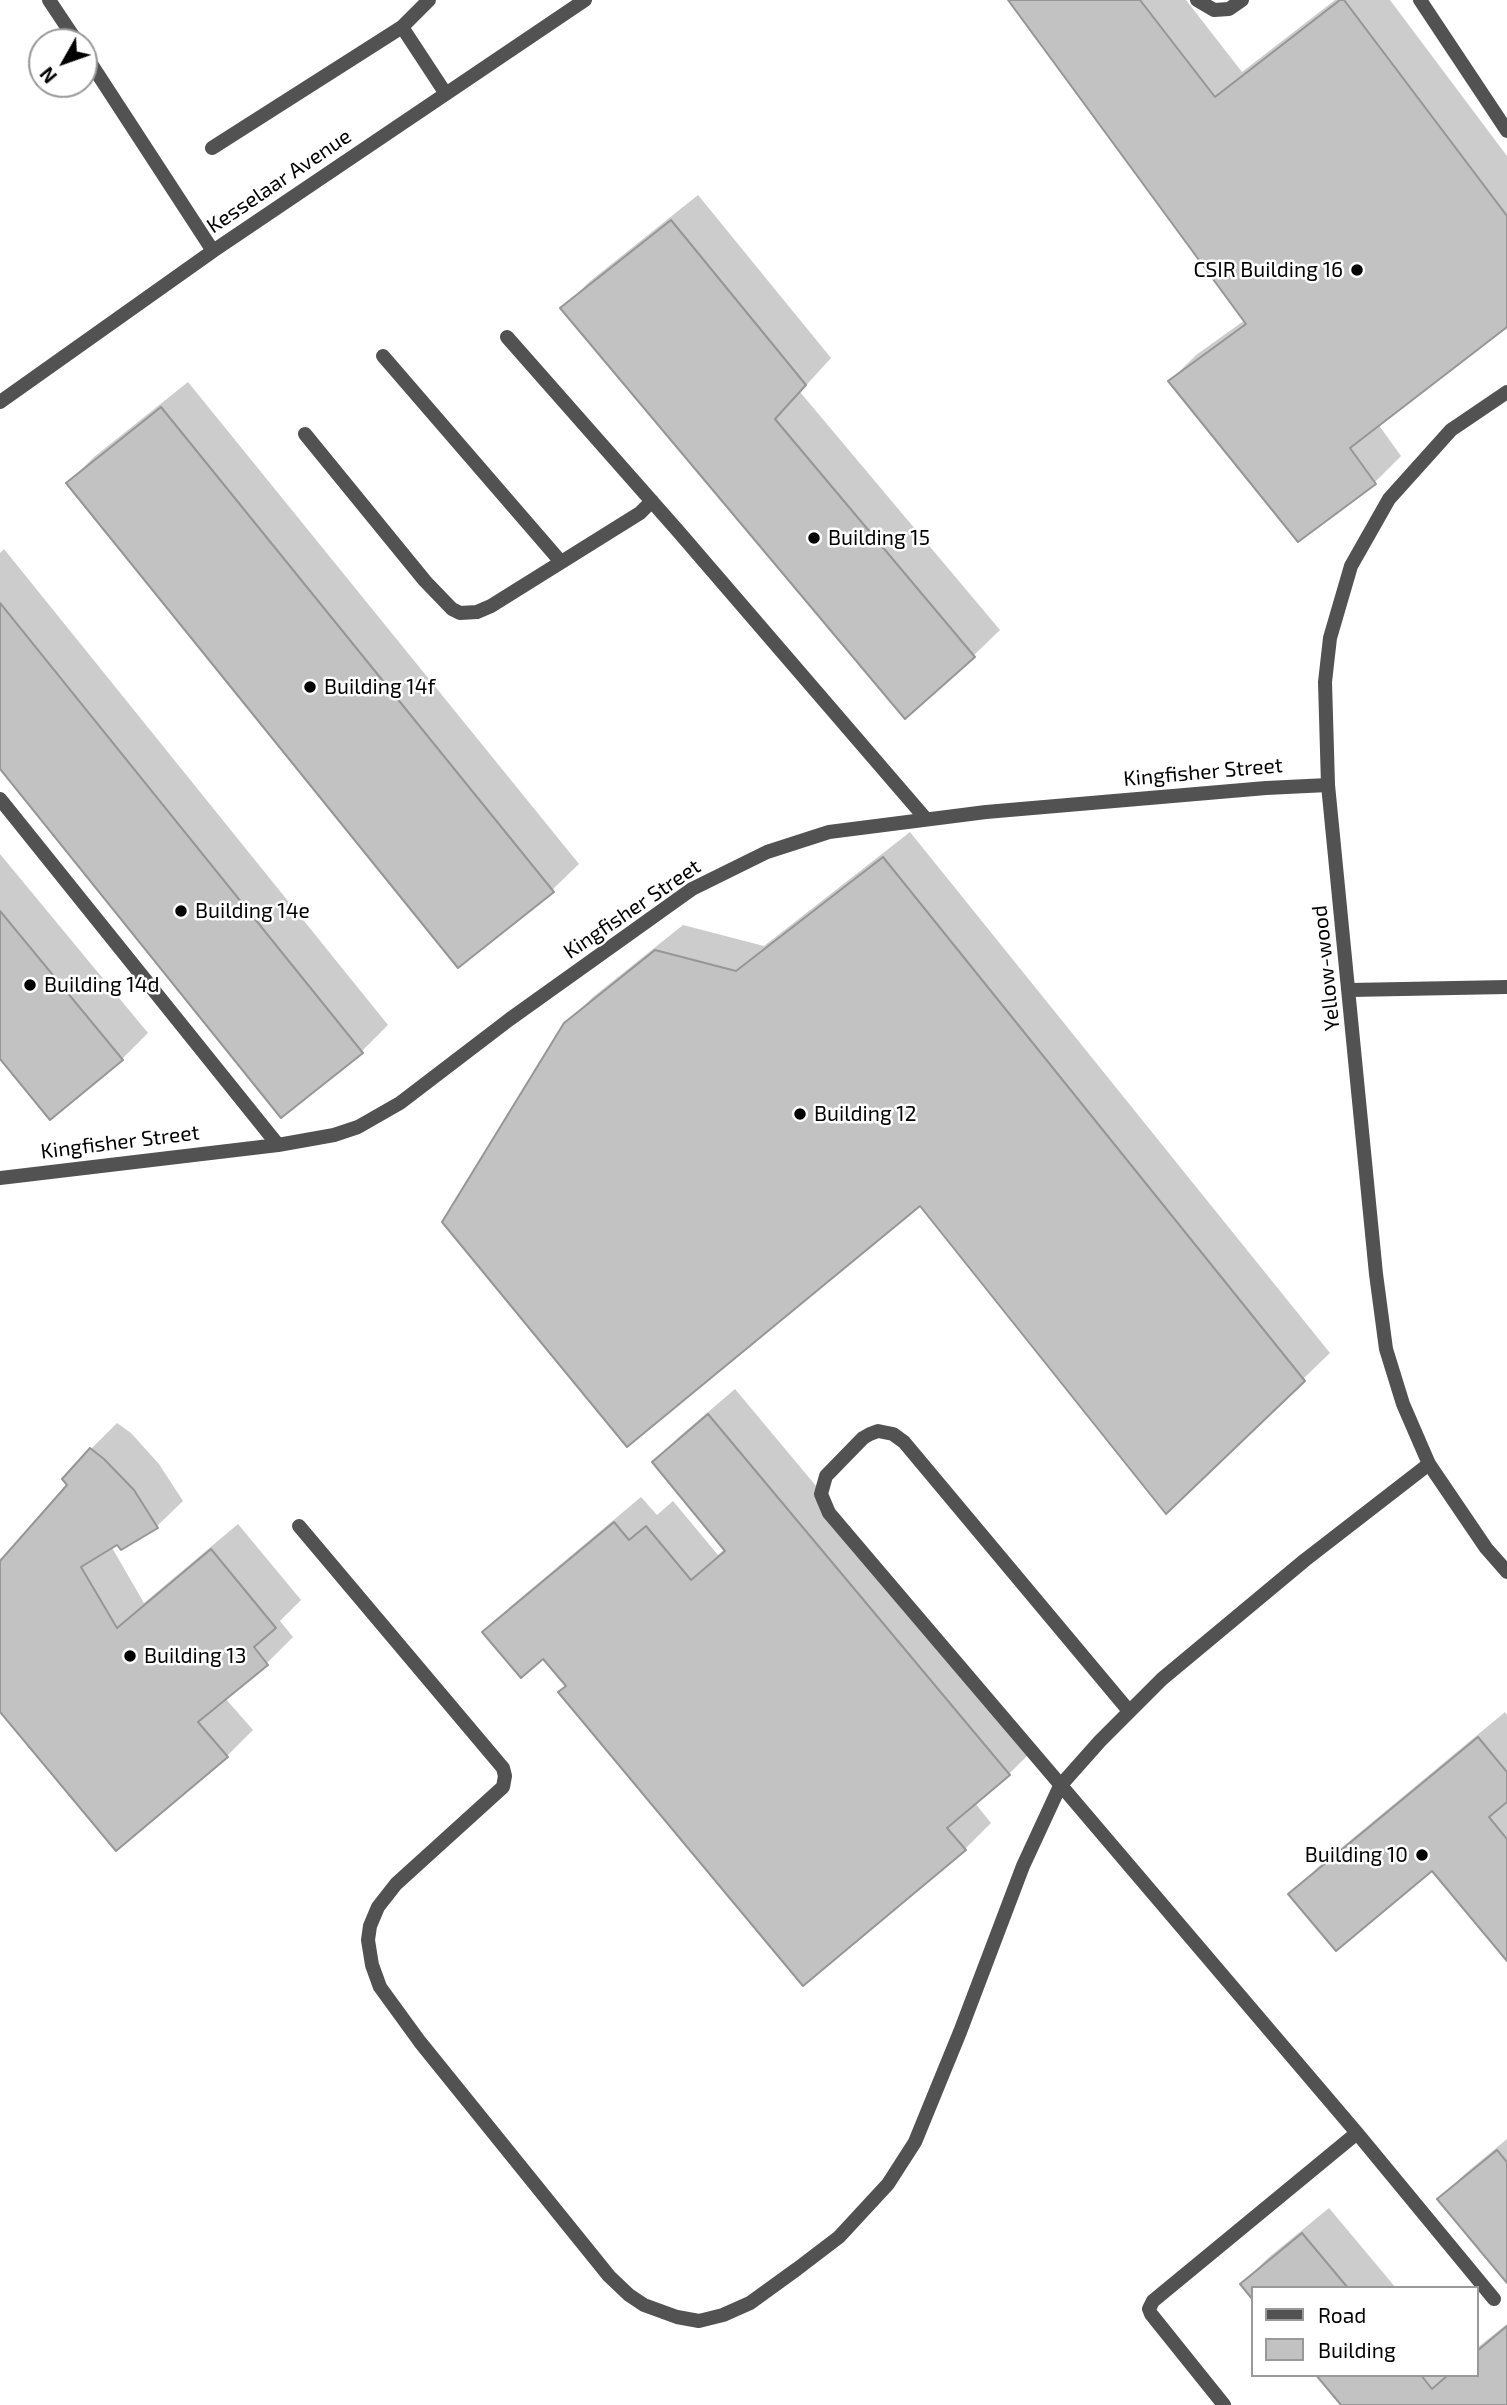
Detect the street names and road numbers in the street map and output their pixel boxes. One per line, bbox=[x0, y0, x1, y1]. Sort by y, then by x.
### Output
street label: Kesselaar Avenue bbox=[202, 123, 356, 239]
street label: Kingfisher Street bbox=[1122, 752, 1284, 792]
street label: Kingfisher Street bbox=[559, 854, 705, 964]
street label: Yellow-wood bbox=[1307, 904, 1345, 1032]
street label: Kingfisher Street bbox=[39, 1120, 201, 1164]

